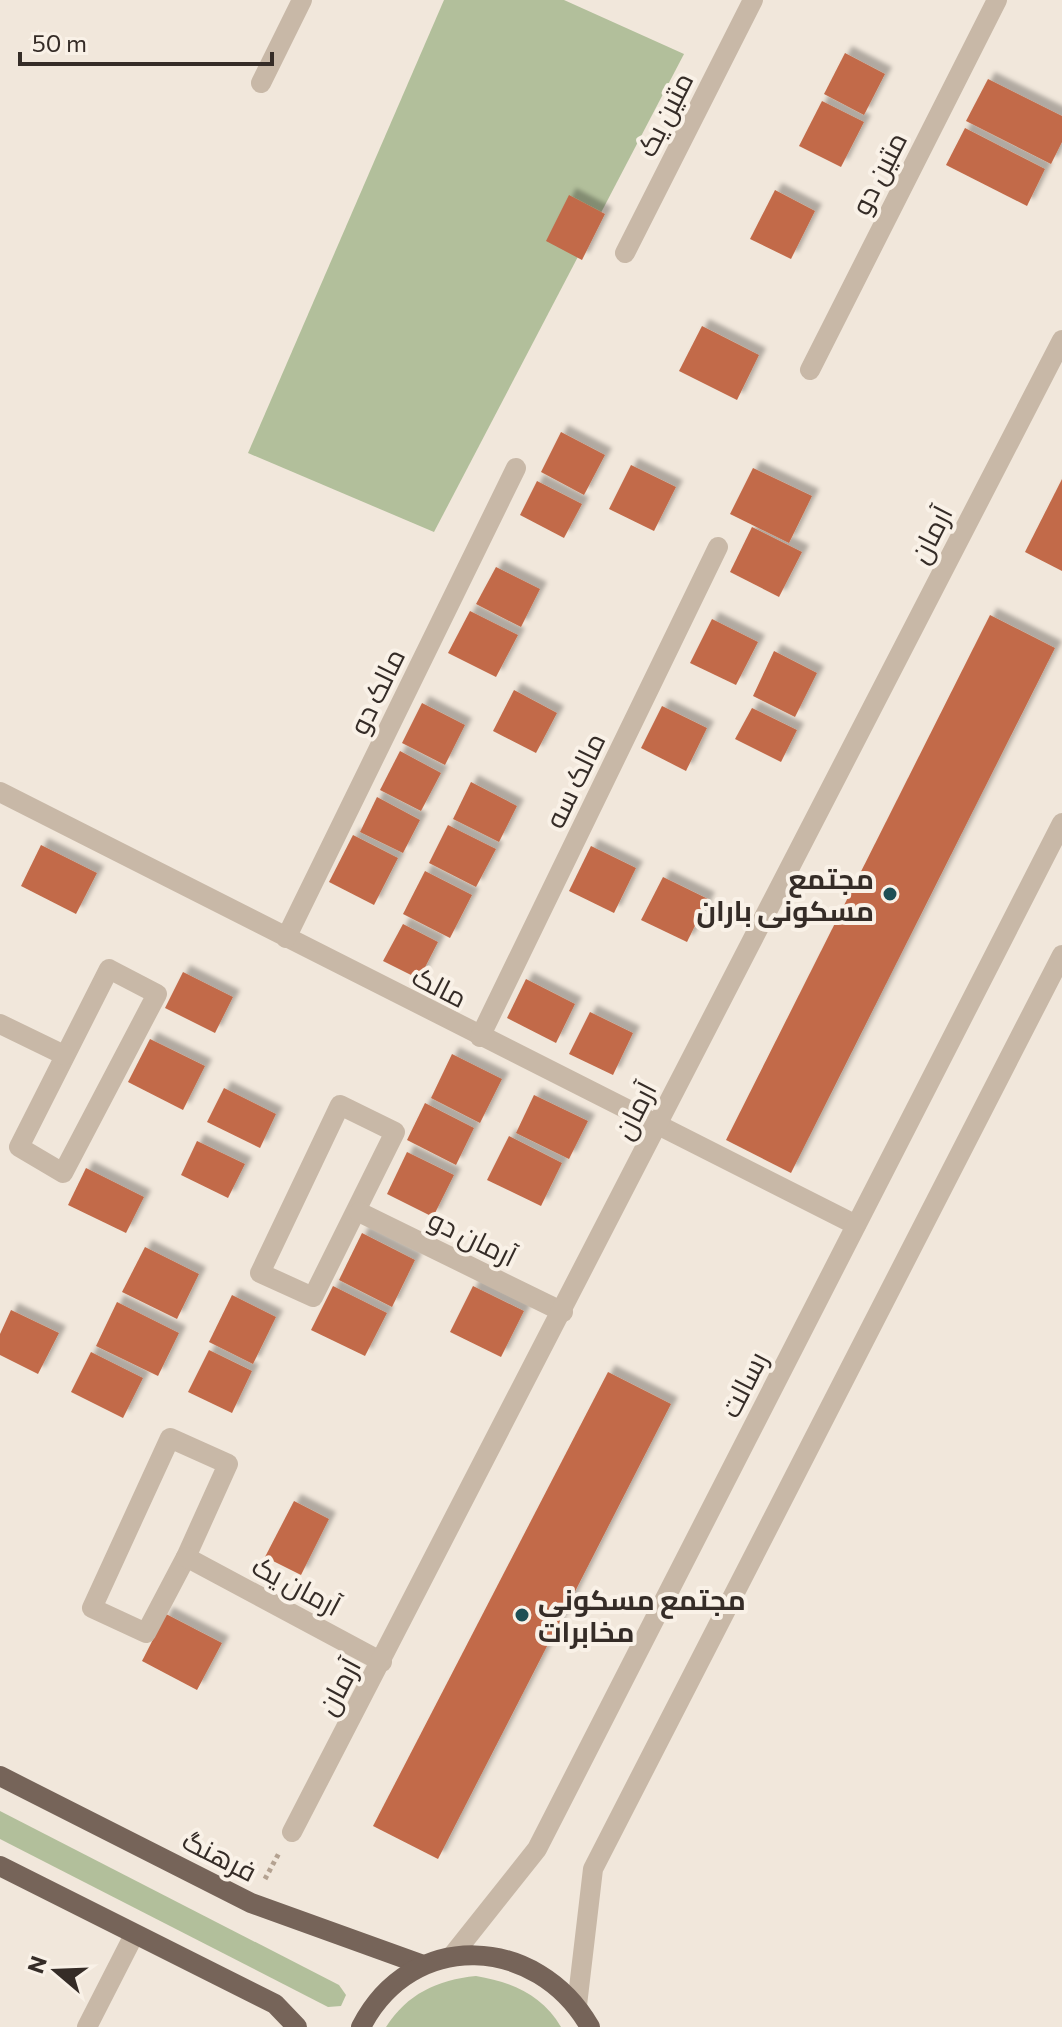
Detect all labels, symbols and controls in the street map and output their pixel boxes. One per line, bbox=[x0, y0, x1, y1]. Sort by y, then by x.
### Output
scale bar bbox=[20, 16, 272, 66]
text: 50 m bbox=[32, 28, 87, 57]
street label: متین یک bbox=[628, 66, 700, 162]
street label: متین دو bbox=[843, 126, 914, 220]
street label: آرمان bbox=[901, 499, 960, 569]
street label: مالک دو bbox=[341, 643, 411, 739]
street label: مالک سه bbox=[536, 727, 612, 833]
place label: مجتمع مسکونی باران bbox=[696, 861, 874, 928]
marker: مجتمع مسکونی باران bbox=[881, 885, 899, 903]
street label: مالک bbox=[407, 958, 473, 1014]
street label: آرمان bbox=[605, 1075, 664, 1145]
street label: آرمان دو bbox=[423, 1201, 523, 1274]
street label: رسالت bbox=[712, 1345, 774, 1423]
street label: آرمان یک bbox=[246, 1548, 348, 1624]
place label: مجتمع مسکونی مخابرات bbox=[538, 1582, 746, 1649]
marker: مجتمع مسکونی مخابرات bbox=[513, 1606, 531, 1624]
street label: آرمان bbox=[309, 1651, 368, 1721]
street label: فرهنگ bbox=[177, 1822, 263, 1888]
north arrow bbox=[16, 1931, 96, 2011]
text: N bbox=[21, 1952, 52, 1977]

